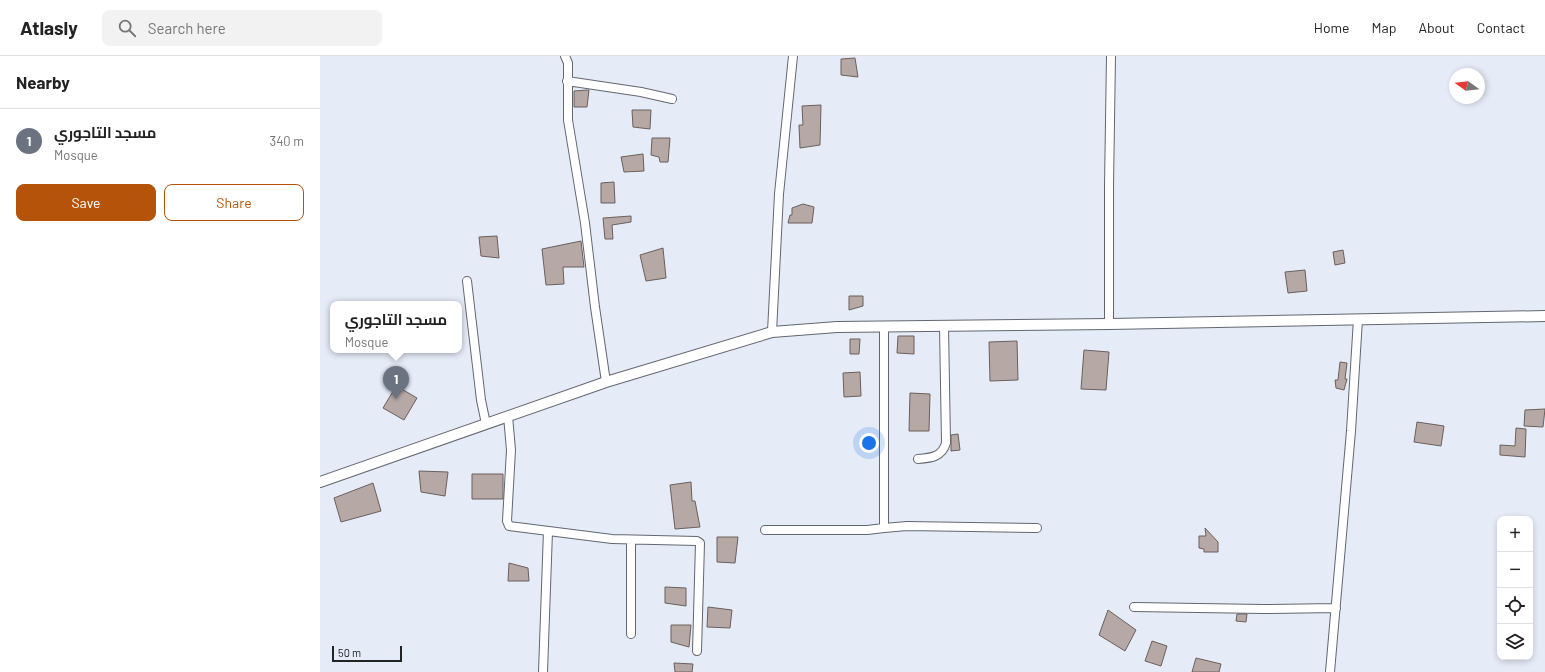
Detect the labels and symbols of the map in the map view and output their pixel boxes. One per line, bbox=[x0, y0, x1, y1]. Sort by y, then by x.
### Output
north arrow bbox=[1449, 68, 1485, 104]
pin: 1 bbox=[383, 366, 409, 399]
your location bbox=[859, 433, 879, 453]
scale bar bbox=[332, 644, 402, 663]

